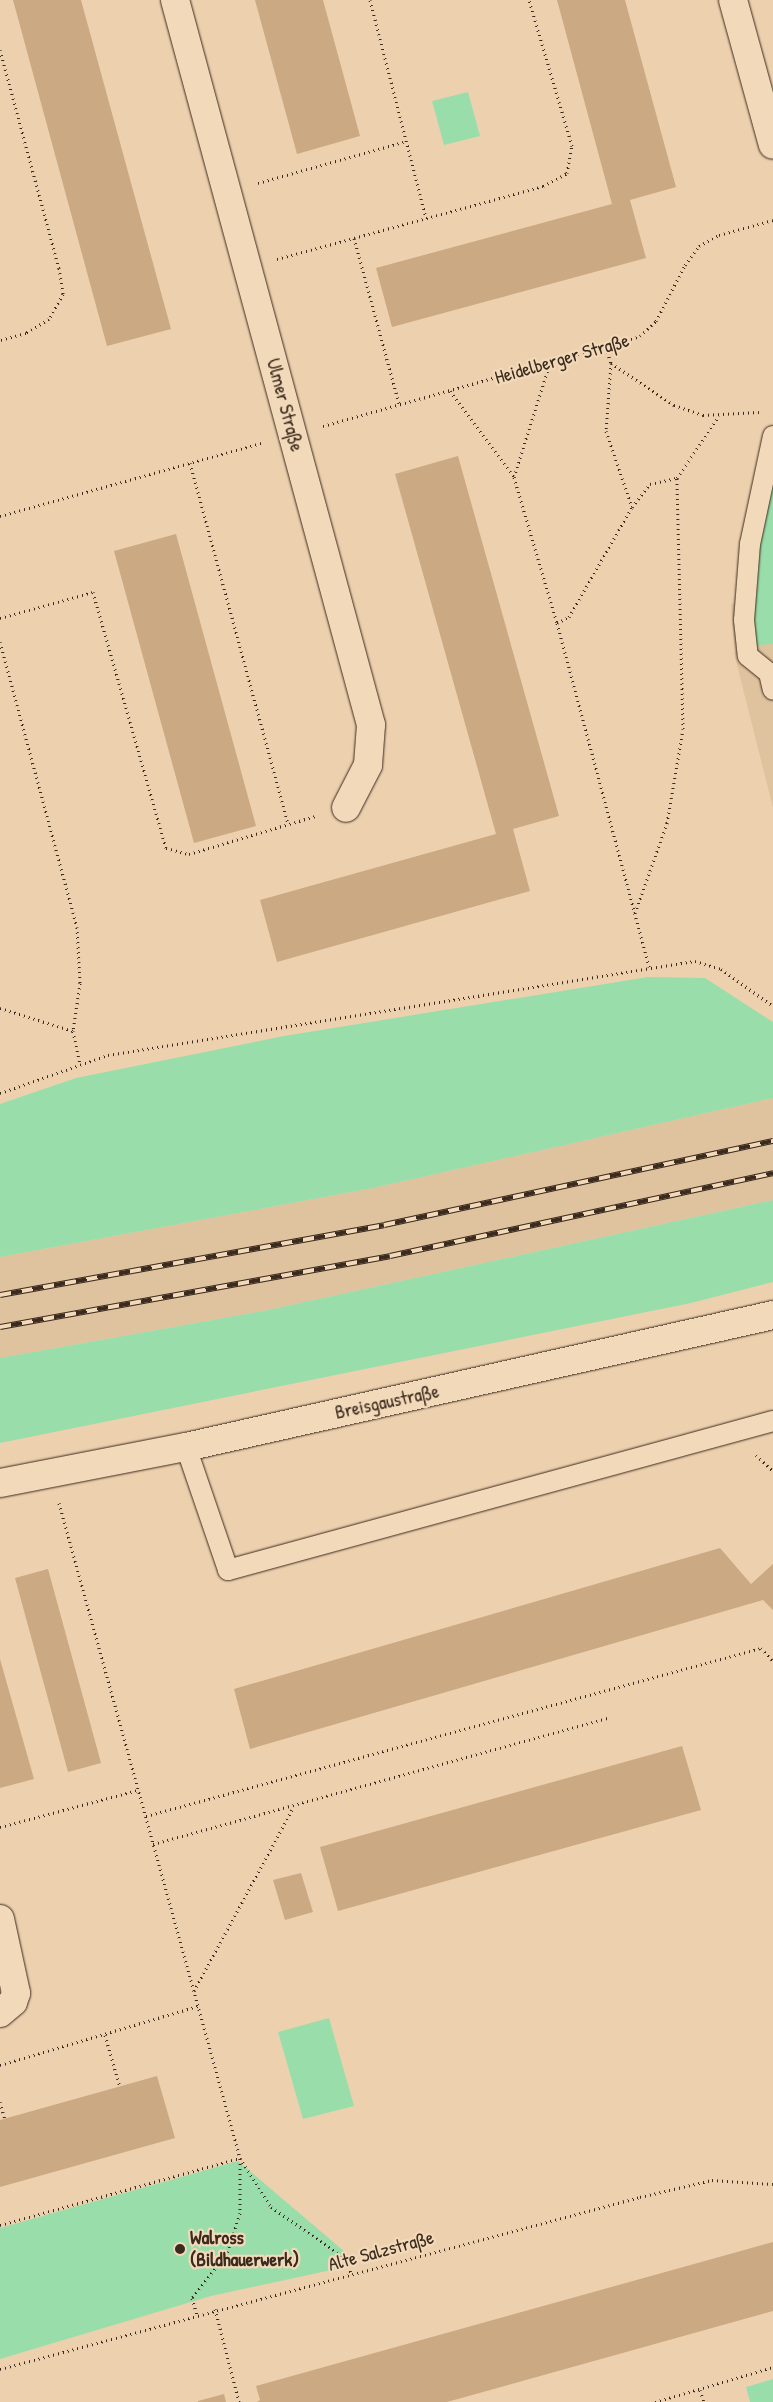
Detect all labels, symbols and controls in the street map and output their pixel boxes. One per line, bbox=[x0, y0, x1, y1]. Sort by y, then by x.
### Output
street label: Heidelberger Straße bbox=[492, 329, 632, 389]
street label: Ulmer Straße bbox=[262, 356, 308, 454]
street label: Breisgaustraße bbox=[333, 1380, 441, 1424]
street label: Alte Salzstraße bbox=[326, 2226, 436, 2276]
place label: Walross (Bildhauerwerk) bbox=[190, 2227, 299, 2271]
marker: Walross (Bildhauerwerk) bbox=[174, 2243, 186, 2255]

